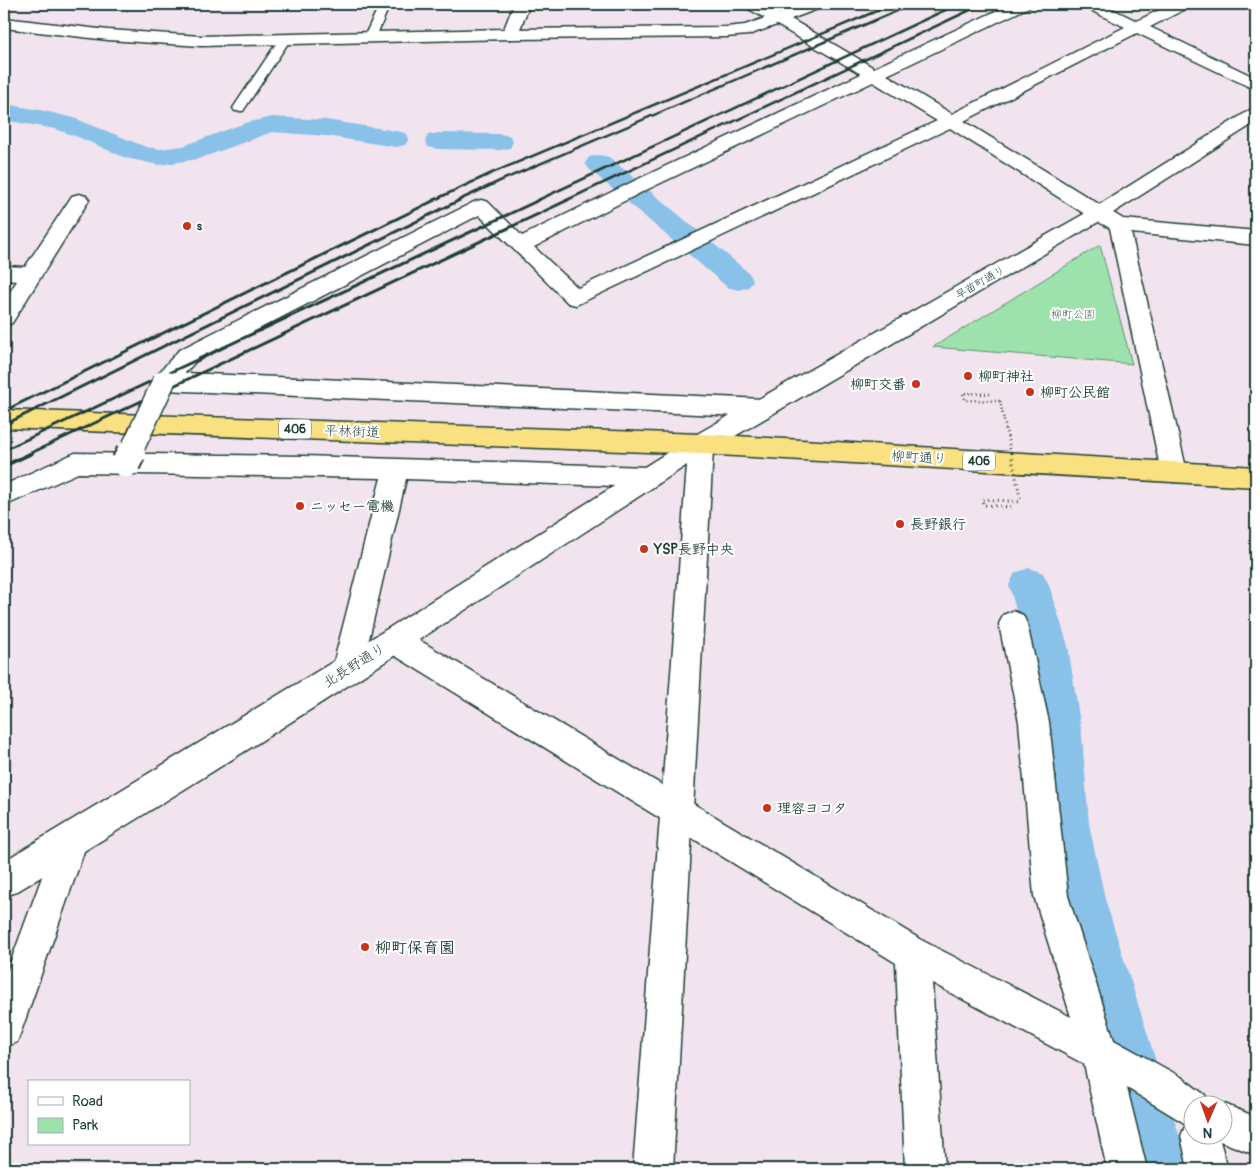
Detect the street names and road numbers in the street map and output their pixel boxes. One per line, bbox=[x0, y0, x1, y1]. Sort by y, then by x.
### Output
street label: 早苗町通り bbox=[953, 263, 1007, 302]
road number: 406 bbox=[279, 419, 311, 438]
street label: 平林街道 bbox=[324, 422, 380, 441]
street label: 柳町通り bbox=[891, 448, 947, 467]
road number: 406 bbox=[963, 452, 995, 471]
street label: 北長野通り bbox=[320, 640, 388, 691]

